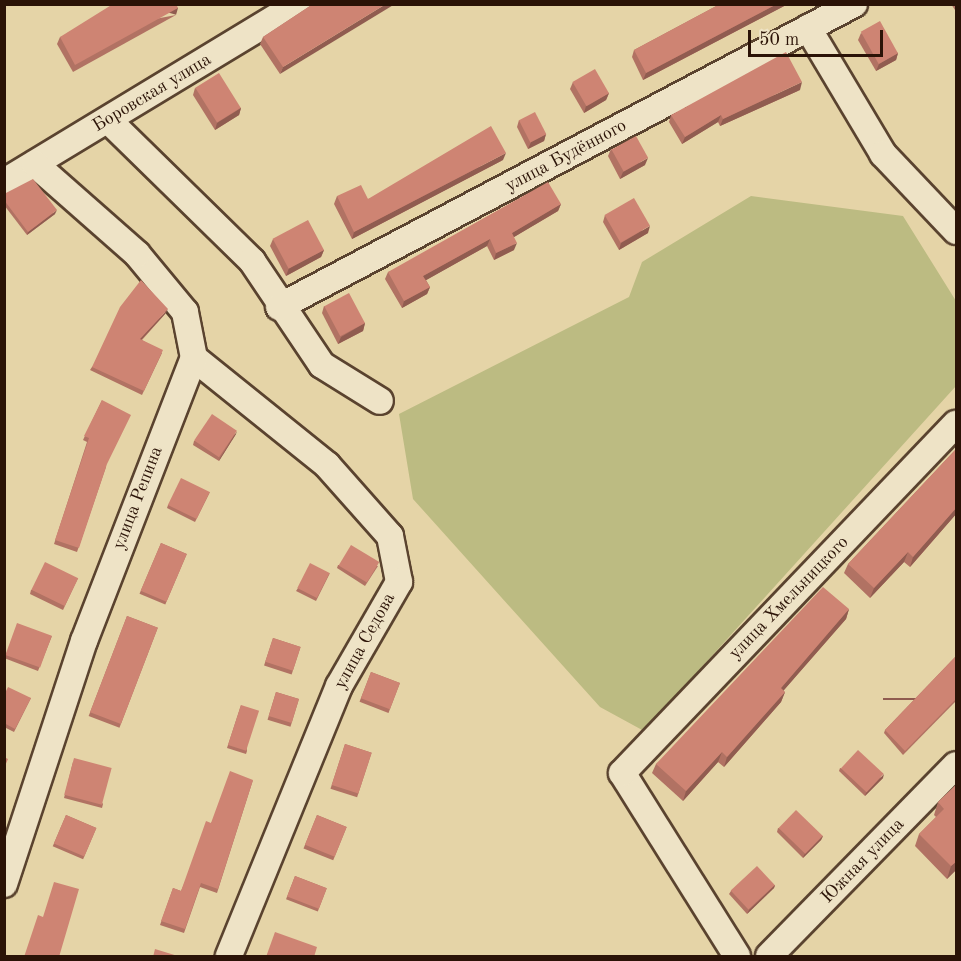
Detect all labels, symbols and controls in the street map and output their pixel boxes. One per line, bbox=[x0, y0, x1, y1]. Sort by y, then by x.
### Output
scale bar bbox=[751, 18, 886, 56]
text: 50 m bbox=[759, 31, 799, 49]
street label: Боровская улица bbox=[89, 49, 215, 137]
street label: улица Будённого bbox=[502, 115, 630, 197]
street label: улица Репина bbox=[108, 443, 168, 553]
street label: улица Хмельницкого bbox=[725, 532, 853, 664]
street label: улица Седова bbox=[330, 589, 400, 693]
street label: Южная улица bbox=[817, 814, 909, 908]

